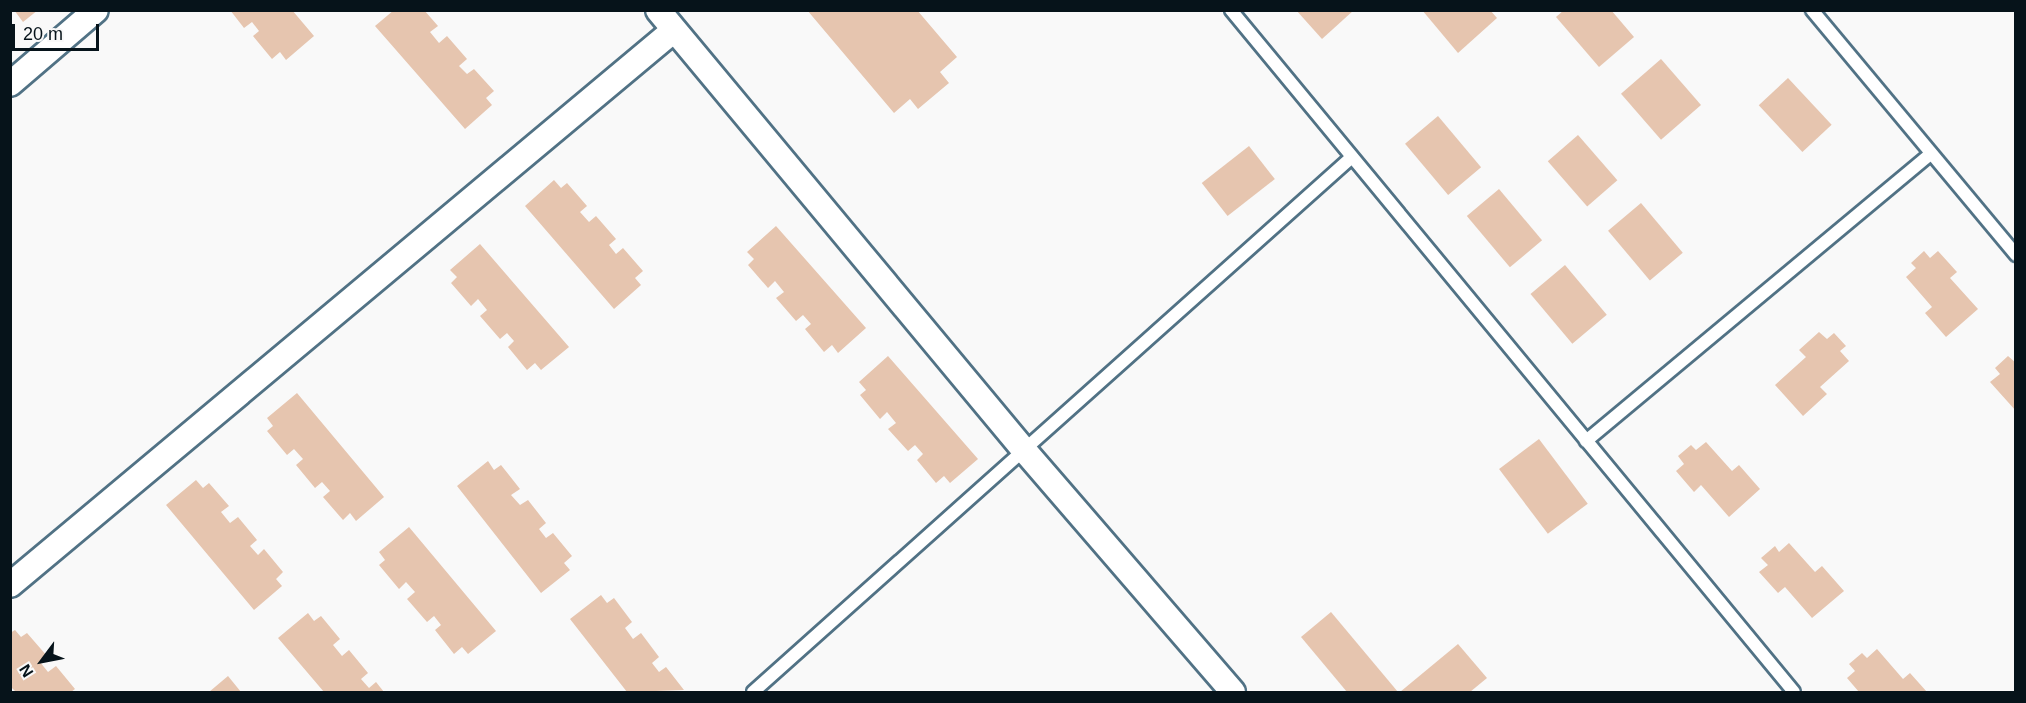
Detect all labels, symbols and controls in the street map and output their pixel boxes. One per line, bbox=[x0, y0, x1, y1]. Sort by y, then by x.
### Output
scale bar bbox=[15, 12, 102, 50]
text: 20 m bbox=[23, 24, 63, 44]
north arrow bbox=[12, 631, 72, 691]
text: N bbox=[16, 661, 37, 680]

